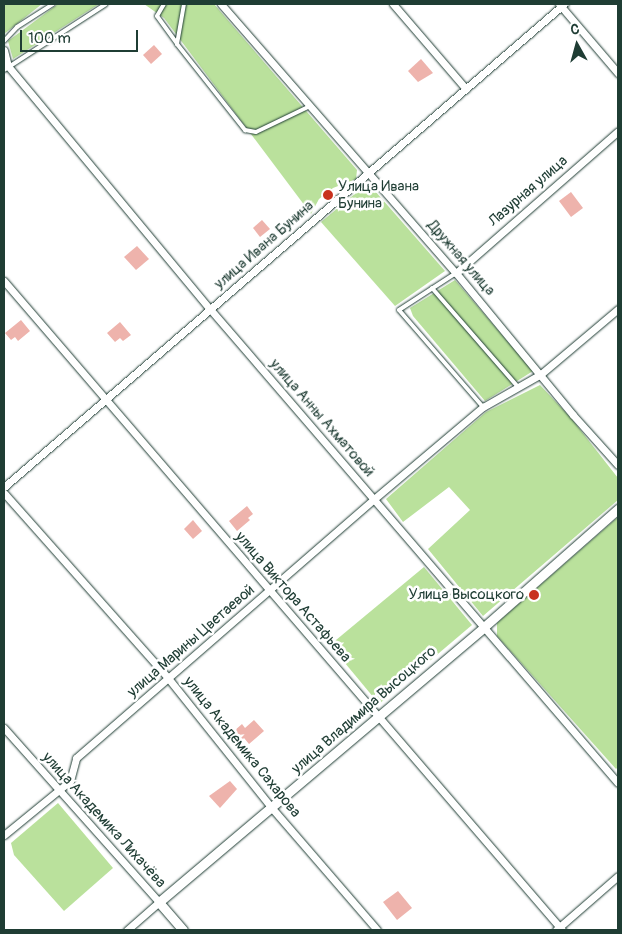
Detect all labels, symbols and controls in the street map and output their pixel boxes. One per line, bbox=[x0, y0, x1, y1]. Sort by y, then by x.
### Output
scale bar bbox=[22, 20, 140, 52]
north arrow bbox=[552, 20, 602, 70]
text: С bbox=[570, 21, 580, 39]
text: 100 m bbox=[28, 29, 71, 48]
street label: Лазурная улица bbox=[485, 152, 571, 230]
place label: Улица Ивана Бунина bbox=[338, 177, 419, 212]
marker: Улица Ивана Бунина bbox=[322, 189, 334, 201]
street label: улица Ивана Бунина bbox=[211, 197, 317, 293]
street label: Дружная улица bbox=[423, 217, 499, 299]
street label: улица Анны Ахматовой bbox=[266, 355, 378, 481]
street label: улица Виктора Астафьева bbox=[231, 528, 355, 666]
street label: улица Марины Цветаевой bbox=[124, 581, 258, 701]
place label: Улица Высоцкого bbox=[409, 586, 524, 604]
marker: Улица Высоцкого bbox=[528, 589, 540, 601]
street label: улица Владимира Высоцкого bbox=[288, 642, 440, 778]
street label: улица Академика Сахарова bbox=[180, 673, 304, 821]
street label: улица Академика Лихачёва bbox=[38, 749, 170, 891]

